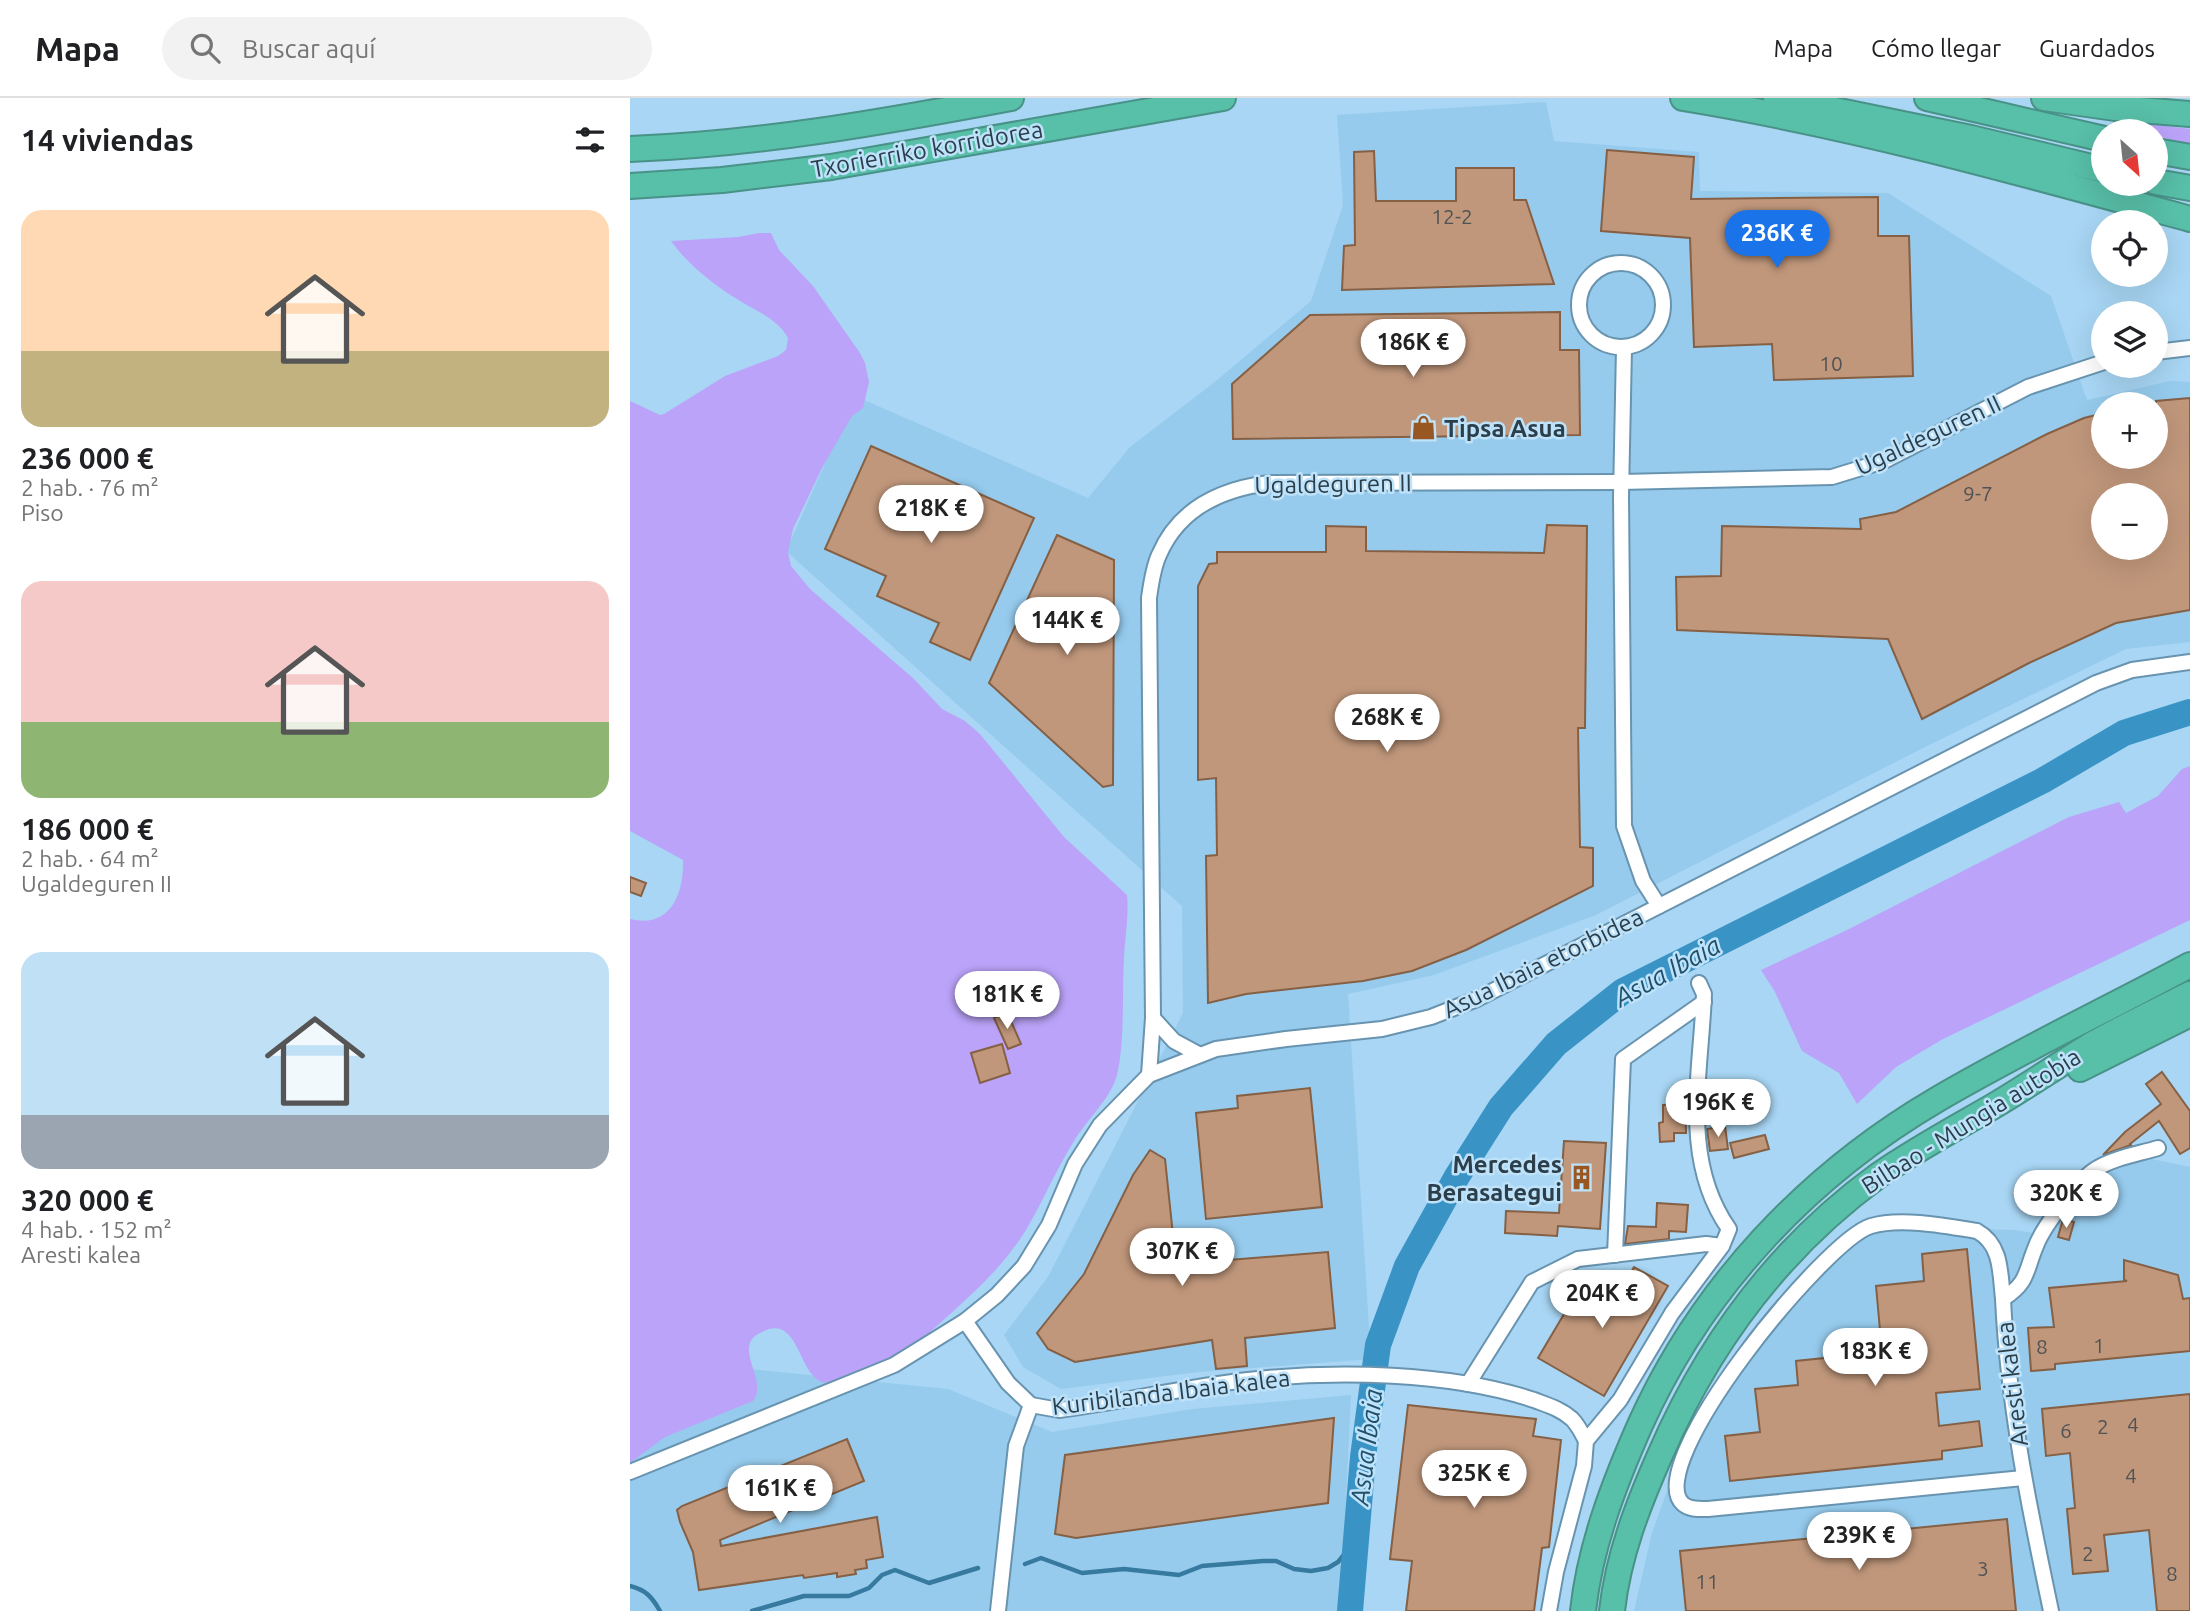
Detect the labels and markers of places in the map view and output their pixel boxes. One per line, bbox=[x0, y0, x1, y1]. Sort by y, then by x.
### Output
pin: 236K € bbox=[1720, 211, 1834, 270]
pin: 186K € bbox=[1356, 320, 1470, 379]
shop icon: Tipsa Asua bbox=[1410, 414, 1438, 442]
place label: Tipsa Asua bbox=[1444, 415, 1566, 442]
pin: 218K € bbox=[874, 486, 988, 545]
pin: 144K € bbox=[1010, 598, 1124, 657]
pin: 268K € bbox=[1330, 694, 1444, 754]
pin: 181K € bbox=[950, 972, 1064, 1031]
pin: 196K € bbox=[1661, 1080, 1775, 1139]
place label: Mercedes Berasategui bbox=[1427, 1151, 1562, 1206]
building icon: Mercedes Berasategui bbox=[1568, 1164, 1596, 1192]
pin: 320K € bbox=[2009, 1170, 2123, 1230]
pin: 307K € bbox=[1125, 1228, 1239, 1288]
pin: 204K € bbox=[1545, 1270, 1659, 1330]
pin: 183K € bbox=[1818, 1328, 1932, 1388]
pin: 325K € bbox=[1417, 1450, 1531, 1510]
pin: 161K € bbox=[723, 1466, 837, 1525]
pin: 239K € bbox=[1802, 1512, 1916, 1572]

